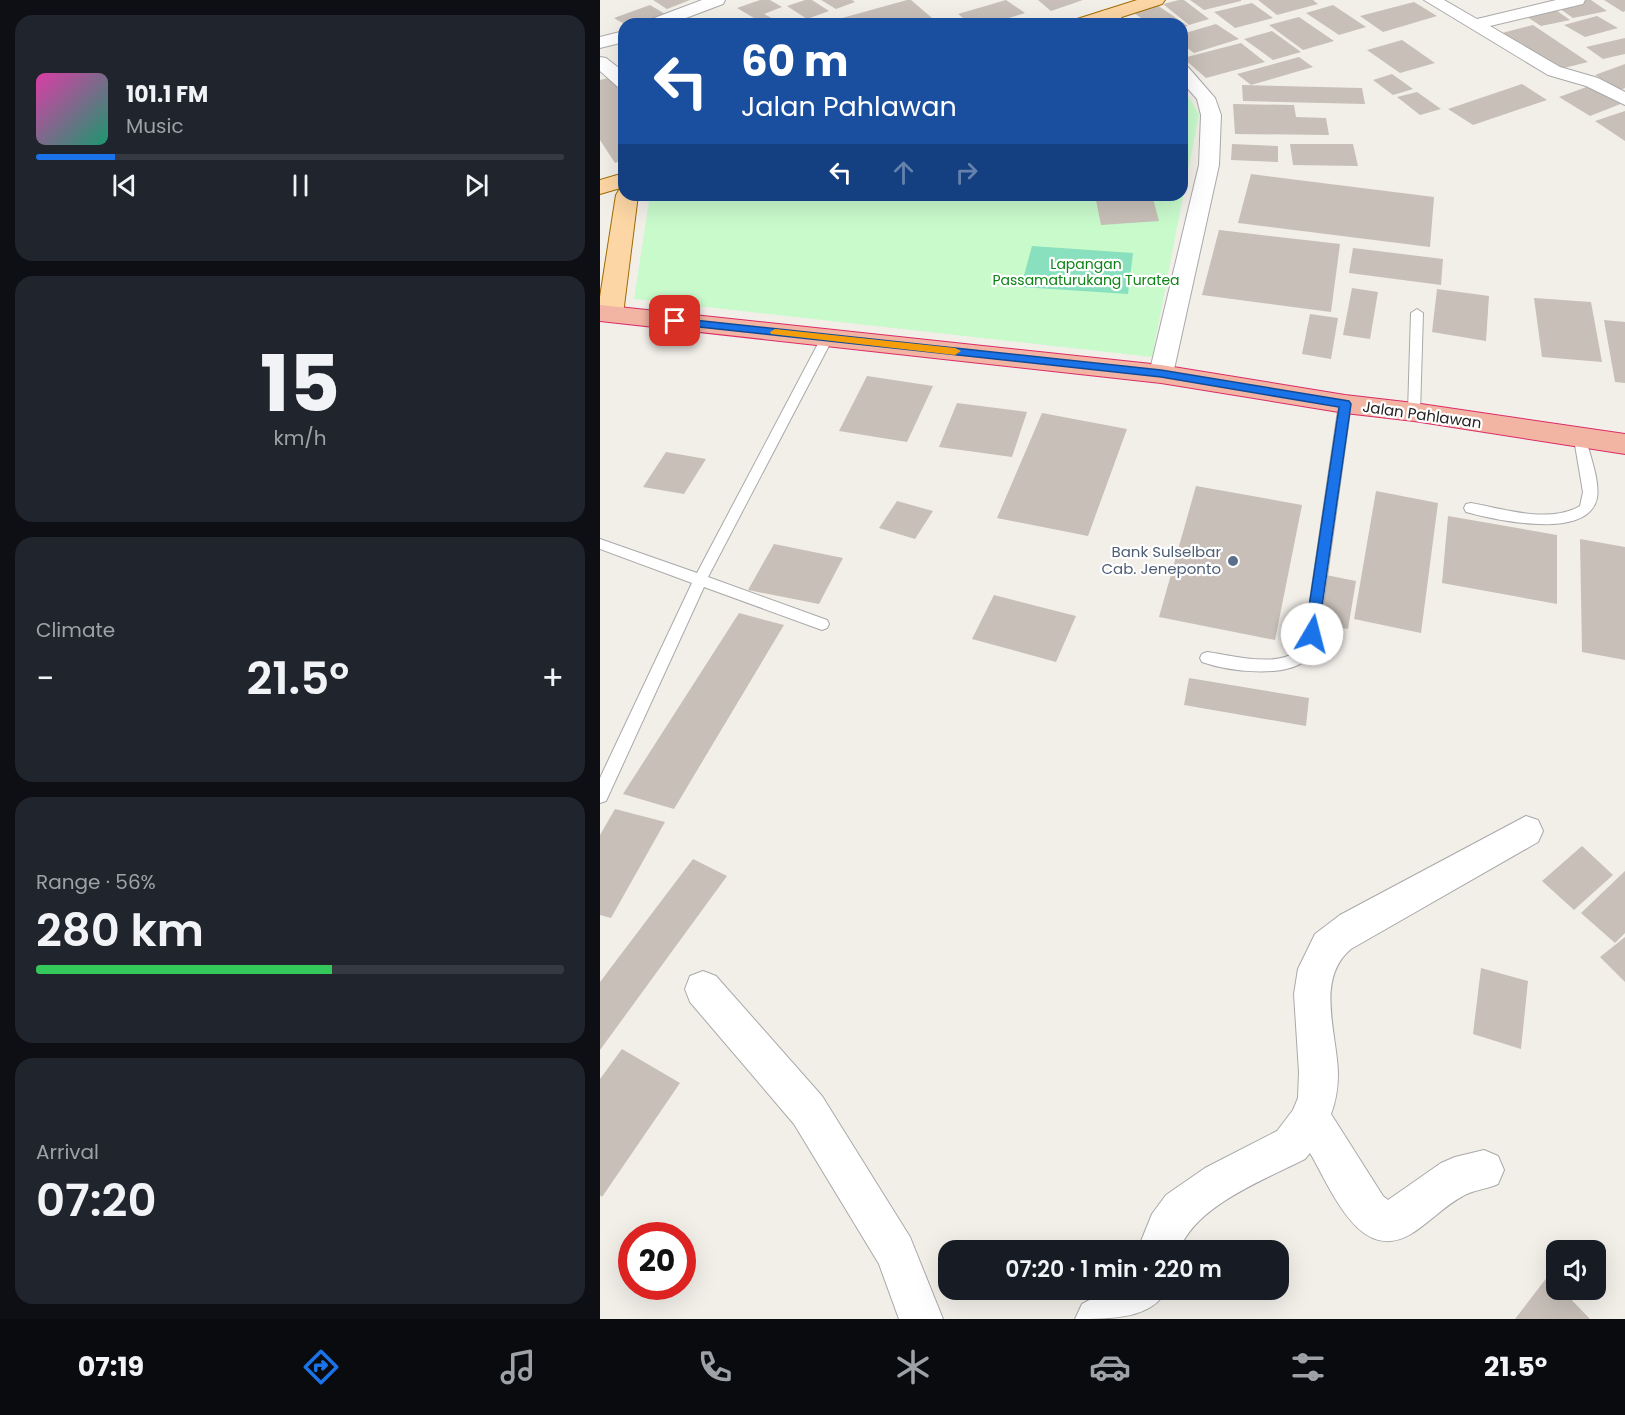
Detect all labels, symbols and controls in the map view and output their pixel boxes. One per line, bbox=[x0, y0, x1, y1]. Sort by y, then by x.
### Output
text: 60 m bbox=[741, 32, 849, 91]
icon: left bbox=[642, 42, 720, 120]
text: 101.1 FM bbox=[126, 79, 208, 110]
text: Jalan Pahlawan bbox=[741, 88, 957, 125]
text: Music bbox=[126, 112, 184, 140]
icon: left bbox=[824, 156, 857, 189]
icon: ahead bbox=[887, 156, 920, 189]
icon: right bbox=[950, 156, 983, 189]
icon: previous bbox=[108, 169, 141, 202]
icon: pause bbox=[284, 169, 317, 202]
icon: next bbox=[460, 169, 493, 202]
park label: Lapangan Passamaturukang Turatea bbox=[992, 254, 1180, 290]
pin bbox=[649, 295, 700, 346]
icon: arrive bbox=[658, 304, 691, 337]
text: 15 bbox=[260, 329, 340, 438]
street label: Jalan Pahlawan bbox=[1361, 396, 1483, 433]
text: km/h bbox=[273, 424, 327, 452]
place label: Bank Sulselbar Cab. Jeneponto bbox=[1101, 541, 1221, 579]
marker: Bank Sulselbar Cab. Jeneponto bbox=[1226, 554, 1240, 568]
position arrow bbox=[1280, 602, 1344, 666]
text: Climate bbox=[36, 616, 115, 644]
text: 21.5° bbox=[246, 647, 349, 710]
text: − bbox=[36, 655, 54, 702]
text: + bbox=[541, 655, 564, 702]
text: Range · 56% bbox=[36, 868, 156, 896]
text: 280 km bbox=[36, 899, 204, 962]
text: Arrival bbox=[36, 1138, 99, 1166]
text: 07:20 bbox=[36, 1169, 156, 1232]
speed limit sign: 20 bbox=[618, 1222, 696, 1300]
map controls bbox=[1546, 1240, 1606, 1300]
button: sound bbox=[1546, 1240, 1606, 1300]
text: 07:20 · 1 min · 220 m bbox=[1005, 1254, 1222, 1285]
icon: directions bbox=[300, 1346, 342, 1388]
icon: music bbox=[497, 1346, 539, 1388]
icon: phone bbox=[694, 1346, 736, 1388]
icon: climate bbox=[892, 1346, 934, 1388]
icon: car bbox=[1089, 1346, 1131, 1388]
icon: filters bbox=[1287, 1346, 1329, 1388]
text: 07:19 bbox=[78, 1348, 144, 1385]
text: 21.5° bbox=[1484, 1348, 1547, 1385]

